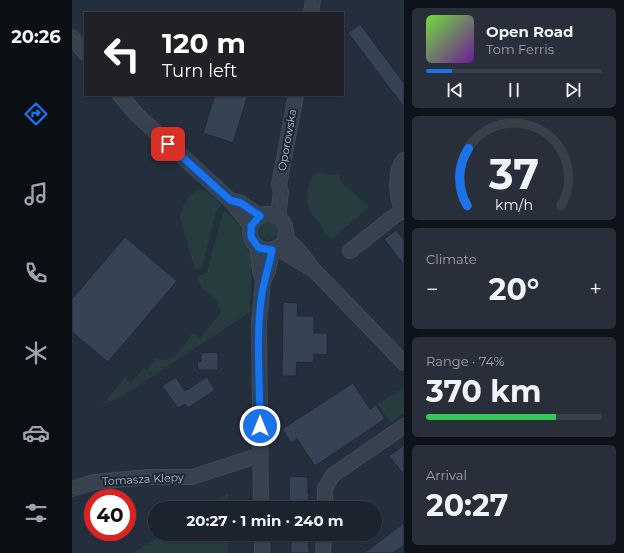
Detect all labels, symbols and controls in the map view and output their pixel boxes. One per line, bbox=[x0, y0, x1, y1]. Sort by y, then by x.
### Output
text: Open Road bbox=[486, 22, 574, 41]
text: 20:26 bbox=[11, 26, 61, 48]
text: 120 m bbox=[162, 26, 246, 60]
icon: left bbox=[96, 28, 148, 80]
text: Tom Ferris bbox=[486, 41, 554, 57]
text: Turn left bbox=[162, 60, 237, 82]
icon: previous bbox=[444, 79, 466, 101]
icon: pause bbox=[503, 79, 525, 101]
icon: next bbox=[562, 79, 584, 101]
icon: directions bbox=[22, 100, 50, 128]
street label: Oporowska bbox=[275, 108, 299, 172]
pin bbox=[151, 127, 185, 161]
icon: arrive bbox=[157, 133, 179, 155]
text: 37 bbox=[488, 149, 539, 199]
icon: music bbox=[22, 180, 50, 208]
text: km/h bbox=[495, 196, 533, 214]
text: Climate bbox=[426, 251, 477, 267]
icon: phone bbox=[22, 259, 50, 287]
text: 20° bbox=[489, 271, 539, 308]
text: − bbox=[426, 276, 439, 303]
text: + bbox=[589, 276, 602, 303]
icon: climate bbox=[22, 339, 50, 367]
text: Range · 74% bbox=[426, 353, 504, 369]
text: 370 km bbox=[426, 373, 541, 410]
position arrow bbox=[239, 405, 281, 447]
icon: car bbox=[22, 419, 50, 447]
text: Arrival bbox=[426, 467, 467, 483]
street label: Tomasza Klepy bbox=[102, 470, 184, 488]
text: 20:27 bbox=[426, 487, 508, 524]
speed limit sign: 40 bbox=[84, 489, 136, 541]
icon: filters bbox=[22, 499, 50, 527]
text: 20:27 · 1 min · 240 m bbox=[186, 511, 344, 530]

